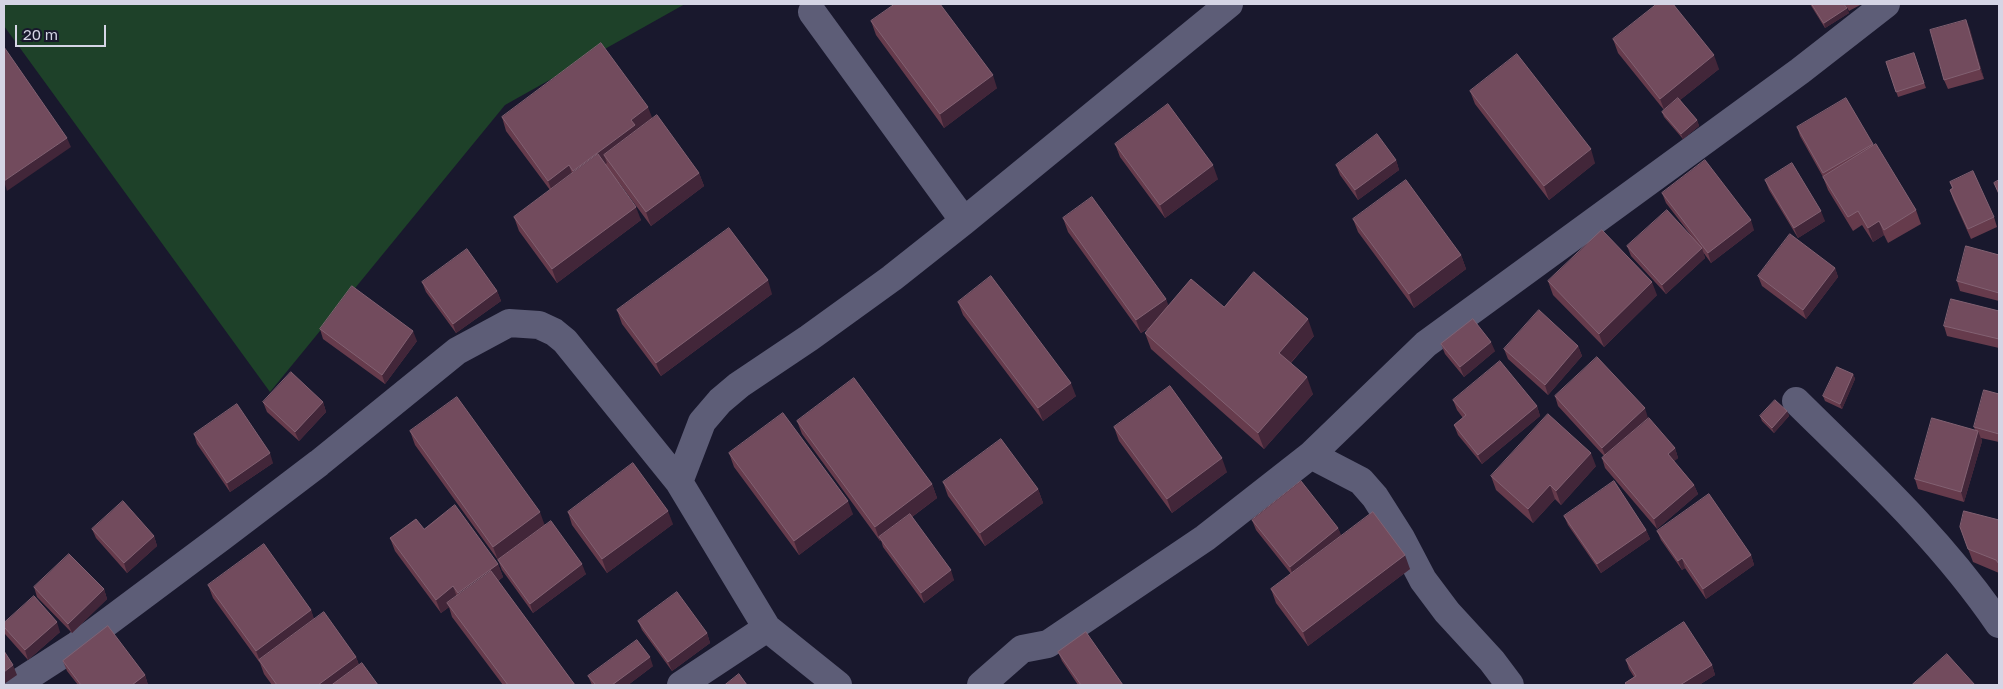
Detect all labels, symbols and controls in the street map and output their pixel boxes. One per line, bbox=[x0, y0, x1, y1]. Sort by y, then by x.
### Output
scale bar bbox=[18, 15, 109, 47]
text: 20 m bbox=[23, 25, 58, 43]

